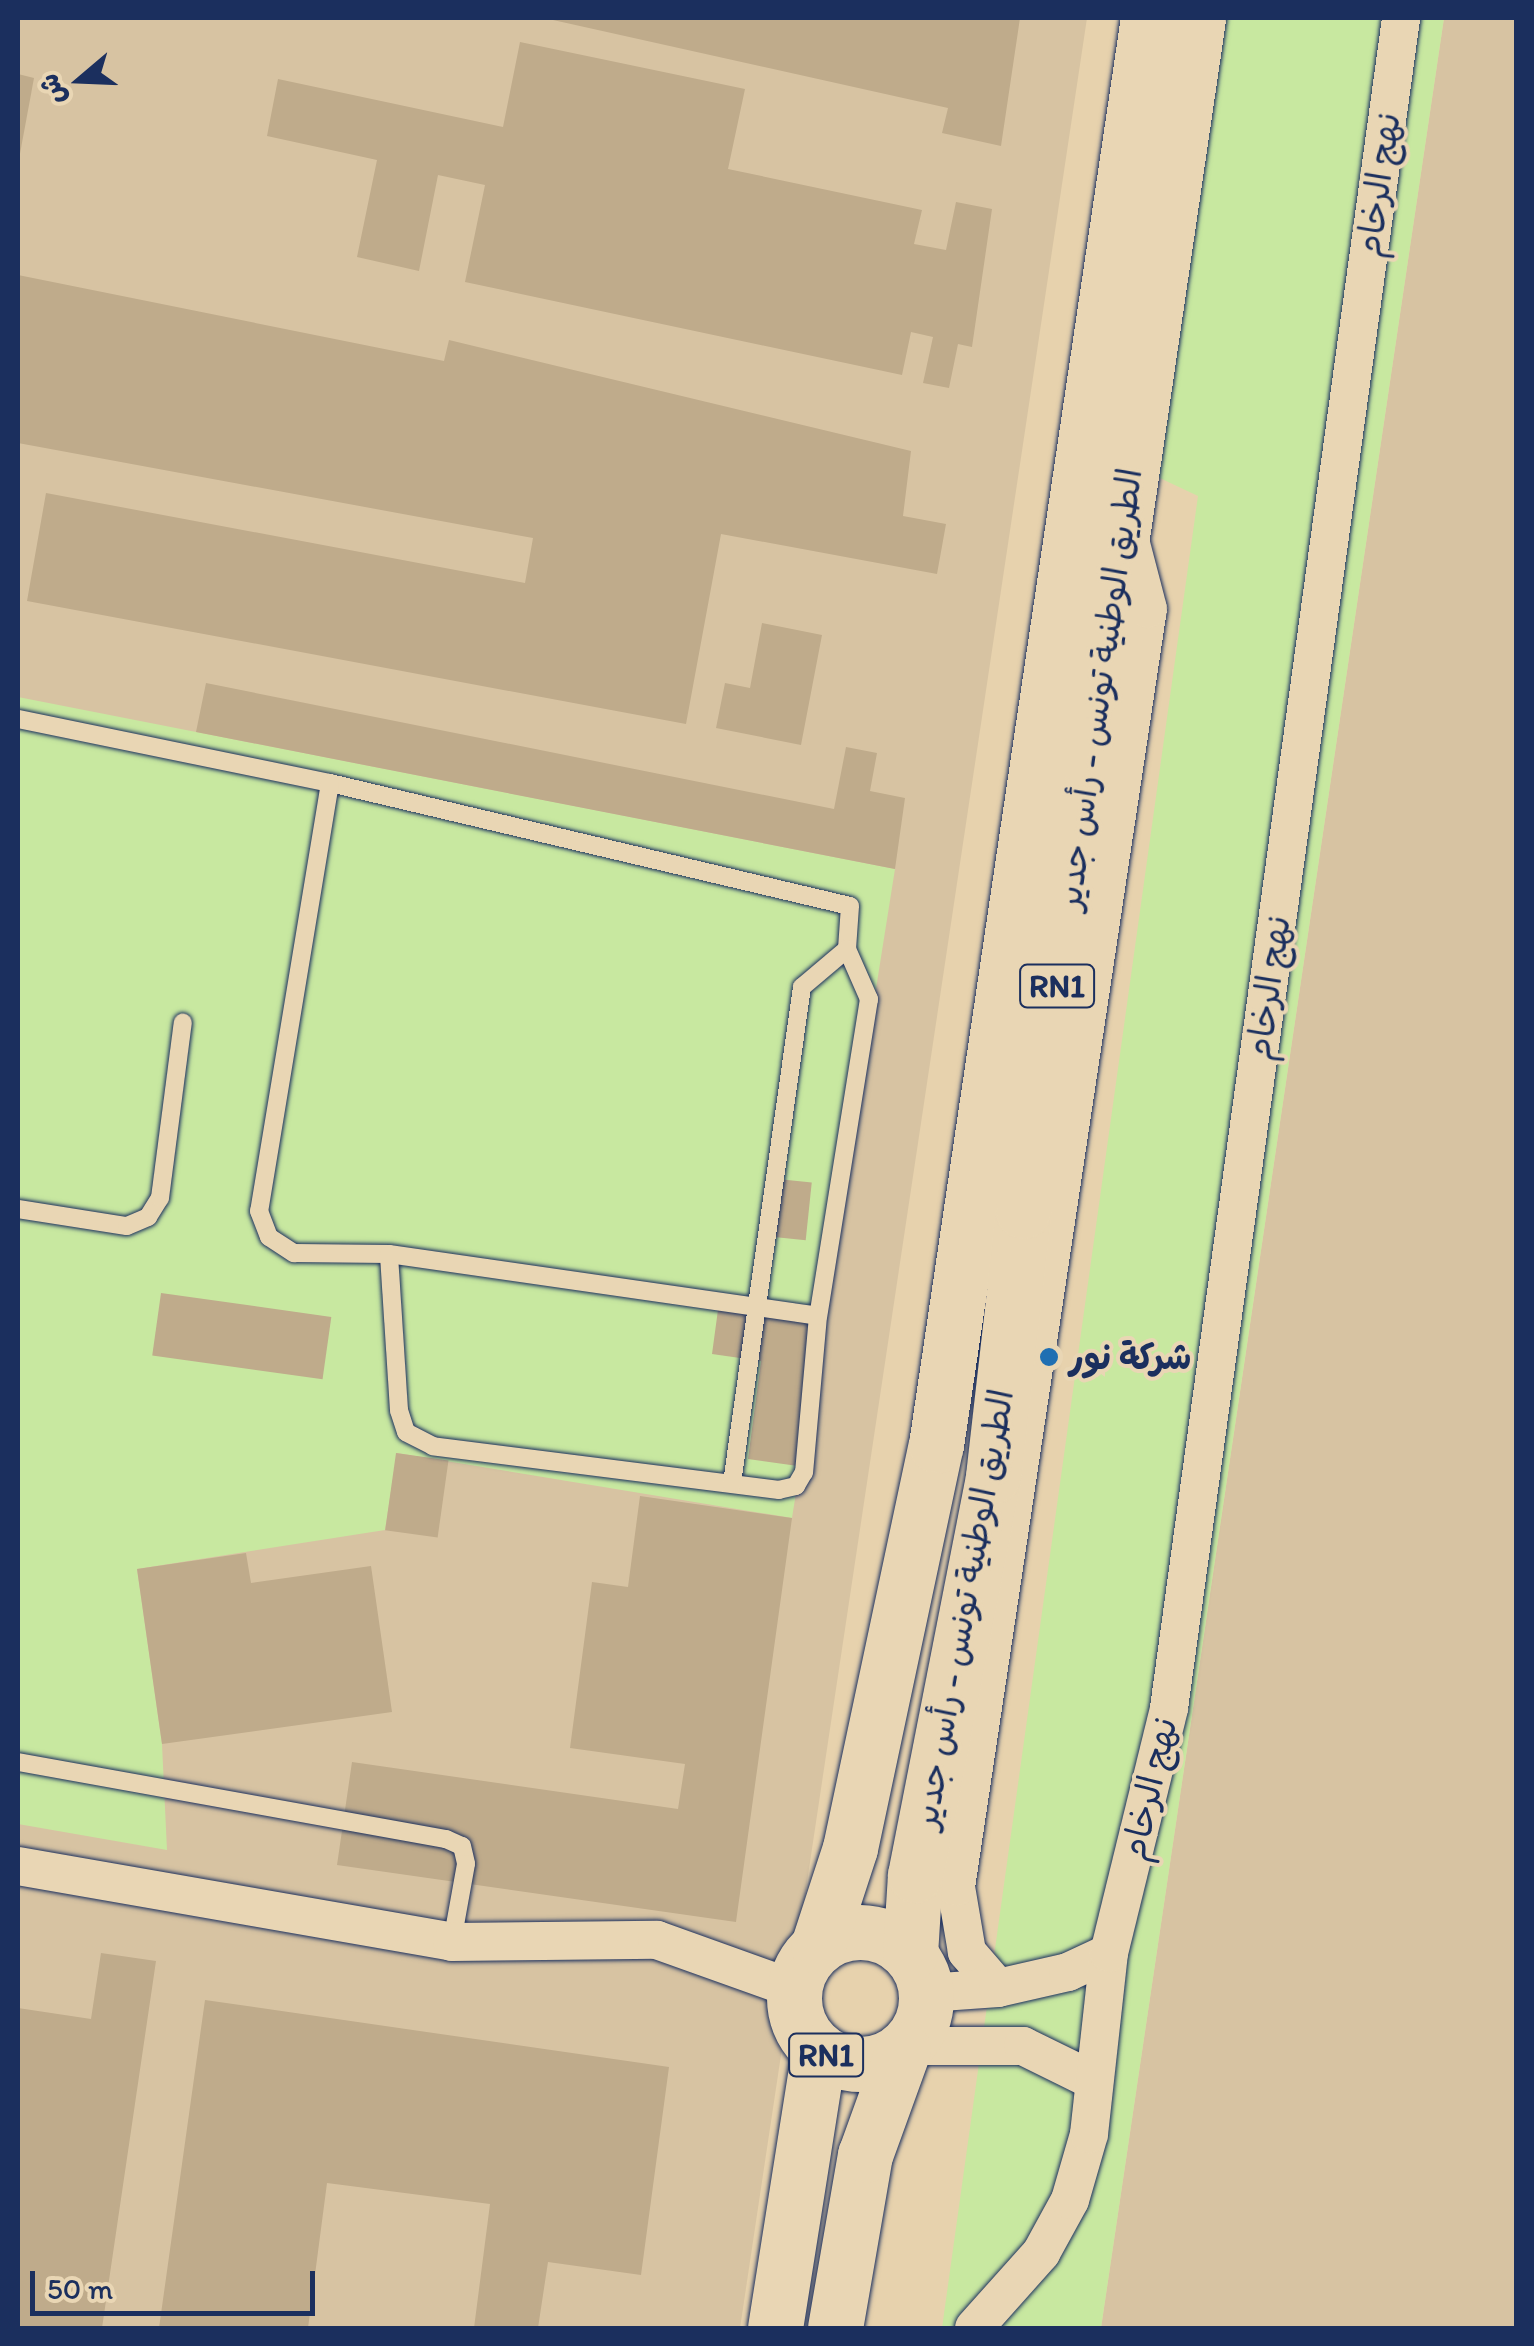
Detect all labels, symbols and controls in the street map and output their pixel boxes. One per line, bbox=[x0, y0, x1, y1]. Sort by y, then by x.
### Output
north arrow bbox=[30, 30, 130, 130]
text: ش bbox=[31, 70, 73, 110]
street label: نهج الرخام bbox=[1347, 110, 1409, 260]
street label: الطريق الوطنية تونس - رأس جدير bbox=[1047, 465, 1151, 913]
street label: نهج الرخام bbox=[1237, 913, 1299, 1063]
road number: RN1 bbox=[1017, 959, 1097, 1013]
place label: شركة نور bbox=[1069, 1336, 1191, 1378]
marker: شركة نور bbox=[1038, 1346, 1060, 1368]
street label: الطريق الوطنية تونس - رأس جدير bbox=[904, 1386, 1022, 1832]
street label: نهج الرخام bbox=[1112, 1713, 1186, 1865]
road number: RN1 bbox=[786, 2028, 866, 2082]
scale bar bbox=[35, 2251, 320, 2313]
text: 50 m bbox=[47, 2270, 113, 2307]

